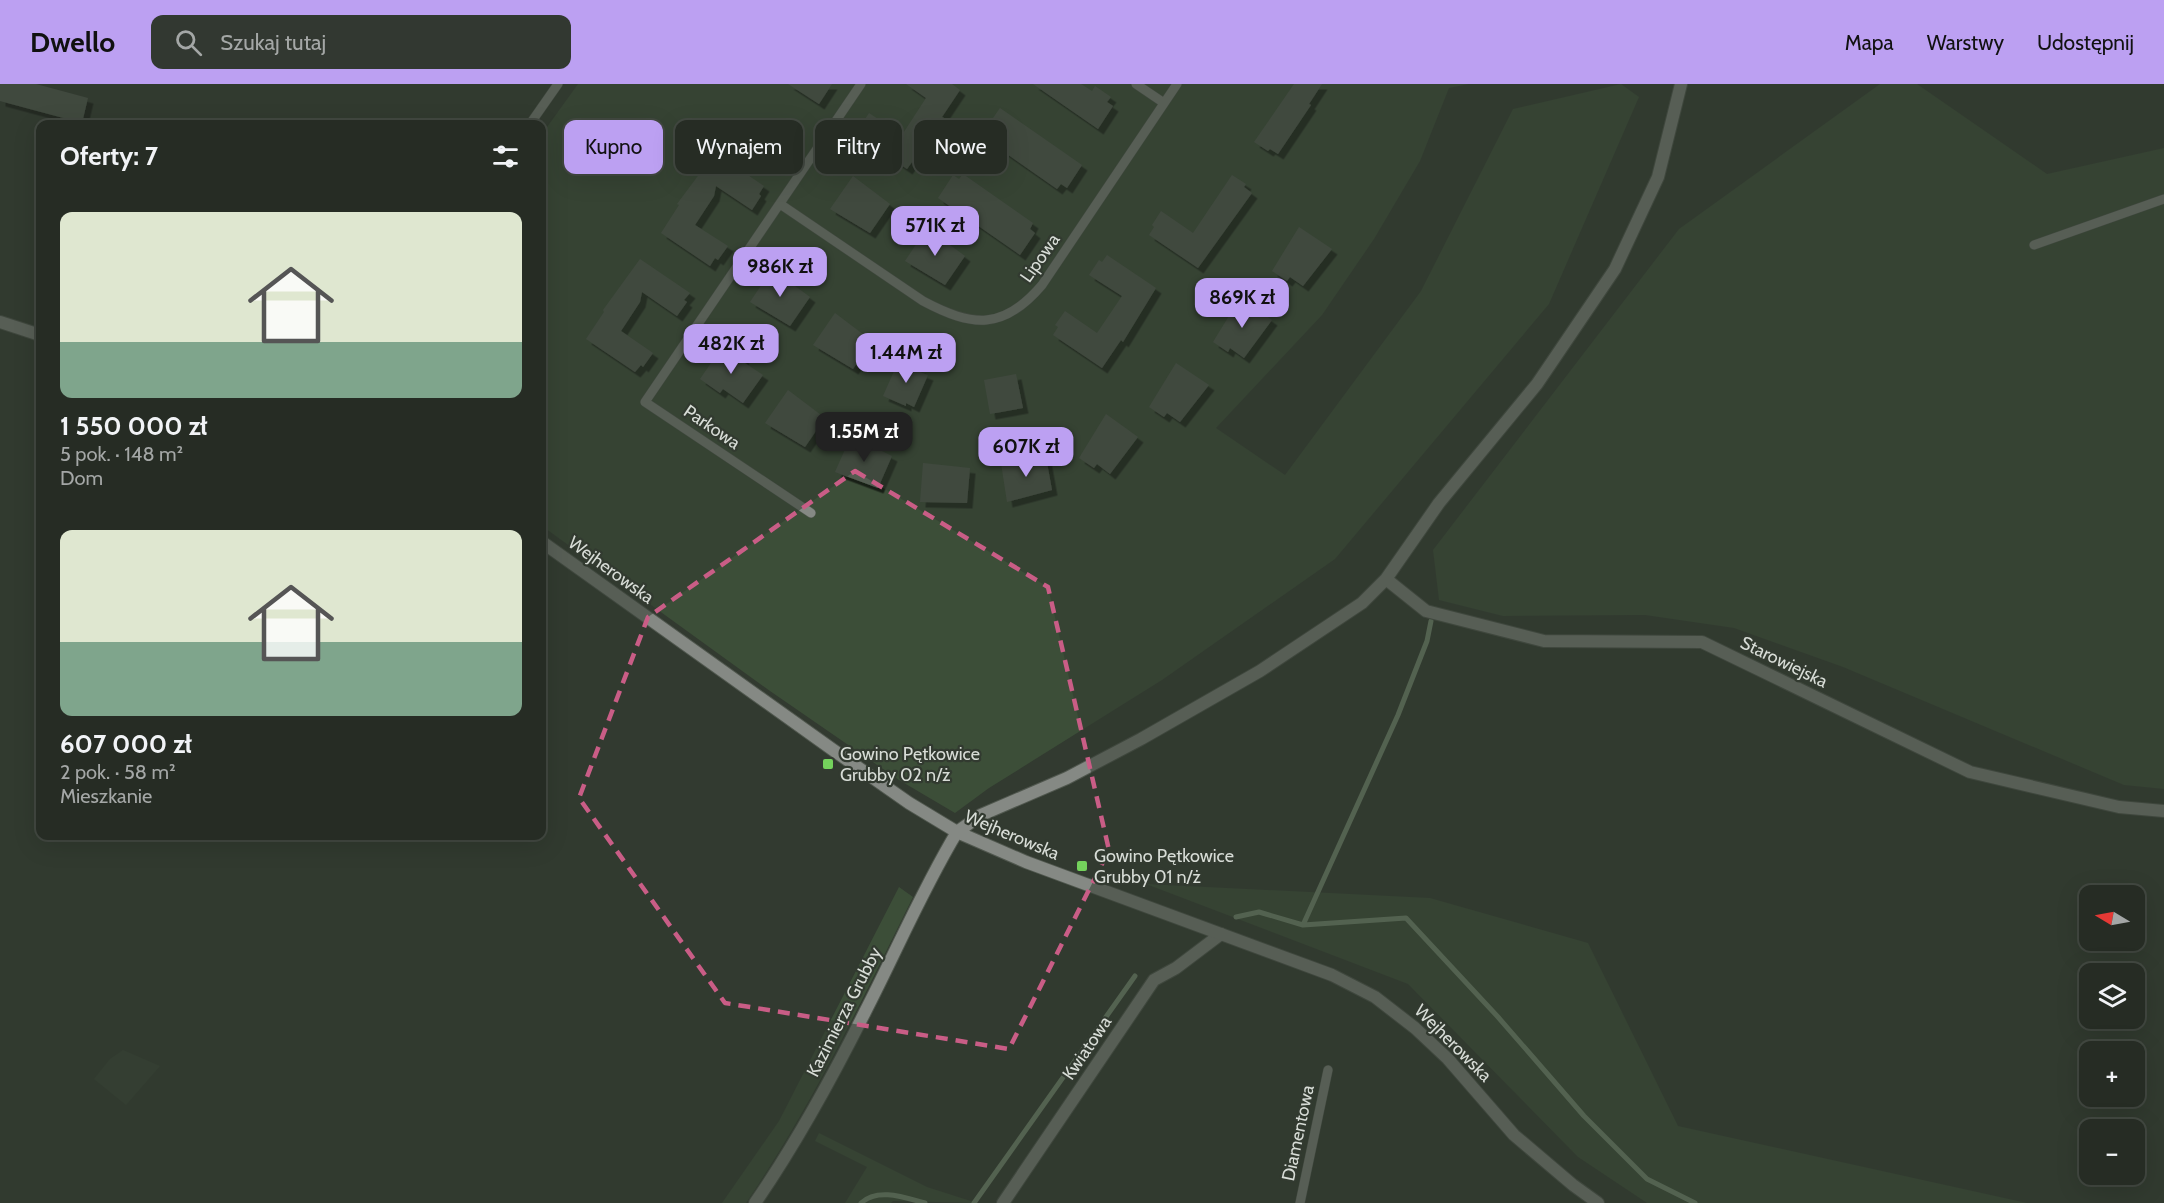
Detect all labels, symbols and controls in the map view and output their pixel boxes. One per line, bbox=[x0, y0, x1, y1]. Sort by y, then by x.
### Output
search box bbox=[151, 15, 571, 69]
text: Dwello bbox=[30, 25, 115, 59]
icon: search bbox=[172, 26, 205, 59]
text: Szukaj tutaj bbox=[220, 29, 326, 56]
text: Mapa bbox=[1845, 30, 1894, 55]
text: Warstwy bbox=[1927, 30, 2004, 55]
text: Udostępnij bbox=[2037, 30, 2134, 55]
chip: Kupno bbox=[564, 120, 663, 174]
chip: Wynajem bbox=[675, 120, 803, 174]
chip: Filtry bbox=[815, 120, 902, 174]
chip: Nowe bbox=[914, 120, 1007, 174]
text: Oferty: 7 bbox=[60, 140, 158, 172]
icon: filters bbox=[489, 140, 522, 173]
pin: 571K zł bbox=[880, 206, 990, 257]
text: 571K zł bbox=[905, 213, 965, 237]
street label: Lipowa bbox=[1015, 229, 1065, 287]
pin: 986K zł bbox=[725, 247, 835, 298]
icon: home bbox=[237, 251, 345, 359]
text: 986K zł bbox=[747, 254, 813, 278]
pin: 869K zł bbox=[1187, 278, 1297, 329]
text: 869K zł bbox=[1209, 285, 1275, 309]
pin: 482K zł bbox=[676, 324, 786, 375]
text: 482K zł bbox=[698, 331, 764, 355]
pin: 1.44M zł bbox=[844, 333, 968, 384]
text: 1.44M zł bbox=[870, 340, 942, 364]
street label: Parkowa bbox=[680, 400, 745, 454]
text: 1 550 000 zł bbox=[60, 410, 207, 442]
pin: 1.55M zł bbox=[802, 412, 926, 463]
text: 1.55M zł bbox=[829, 419, 899, 443]
pin: 607K zł bbox=[971, 427, 1081, 478]
text: 607K zł bbox=[992, 434, 1060, 458]
text: 5 pok. · 148 m² bbox=[60, 442, 183, 466]
text: Dom bbox=[60, 466, 103, 490]
street label: Wejherowska bbox=[564, 532, 658, 609]
icon: home bbox=[237, 569, 345, 677]
street label: Starowiejska bbox=[1737, 631, 1831, 693]
text: 607 000 zł bbox=[60, 728, 192, 760]
place label: Gowino Pętkowice Grubby 02 n/ż bbox=[840, 743, 980, 786]
marker: Gowino Pętkowice Grubby 02 n/ż bbox=[821, 757, 835, 771]
text: 2 pok. · 58 m² bbox=[60, 760, 176, 784]
text: Mieszkanie bbox=[60, 784, 152, 808]
street label: Wejherowska bbox=[961, 805, 1063, 865]
place label: Gowino Pętkowice Grubby 01 n/ż bbox=[1094, 845, 1234, 888]
marker: Gowino Pętkowice Grubby 01 n/ż bbox=[1075, 859, 1089, 873]
north arrow bbox=[2079, 885, 2145, 951]
map controls bbox=[2079, 885, 2145, 1185]
street label: Kazimierza Grubby bbox=[802, 943, 886, 1081]
button: layers bbox=[2079, 963, 2145, 1029]
street label: Wejherowska bbox=[1410, 1000, 1497, 1087]
street label: Kwiatowa bbox=[1058, 1012, 1116, 1084]
button: + bbox=[2079, 1041, 2145, 1107]
street label: Diamentowa bbox=[1277, 1083, 1319, 1183]
button: − bbox=[2079, 1119, 2145, 1185]

